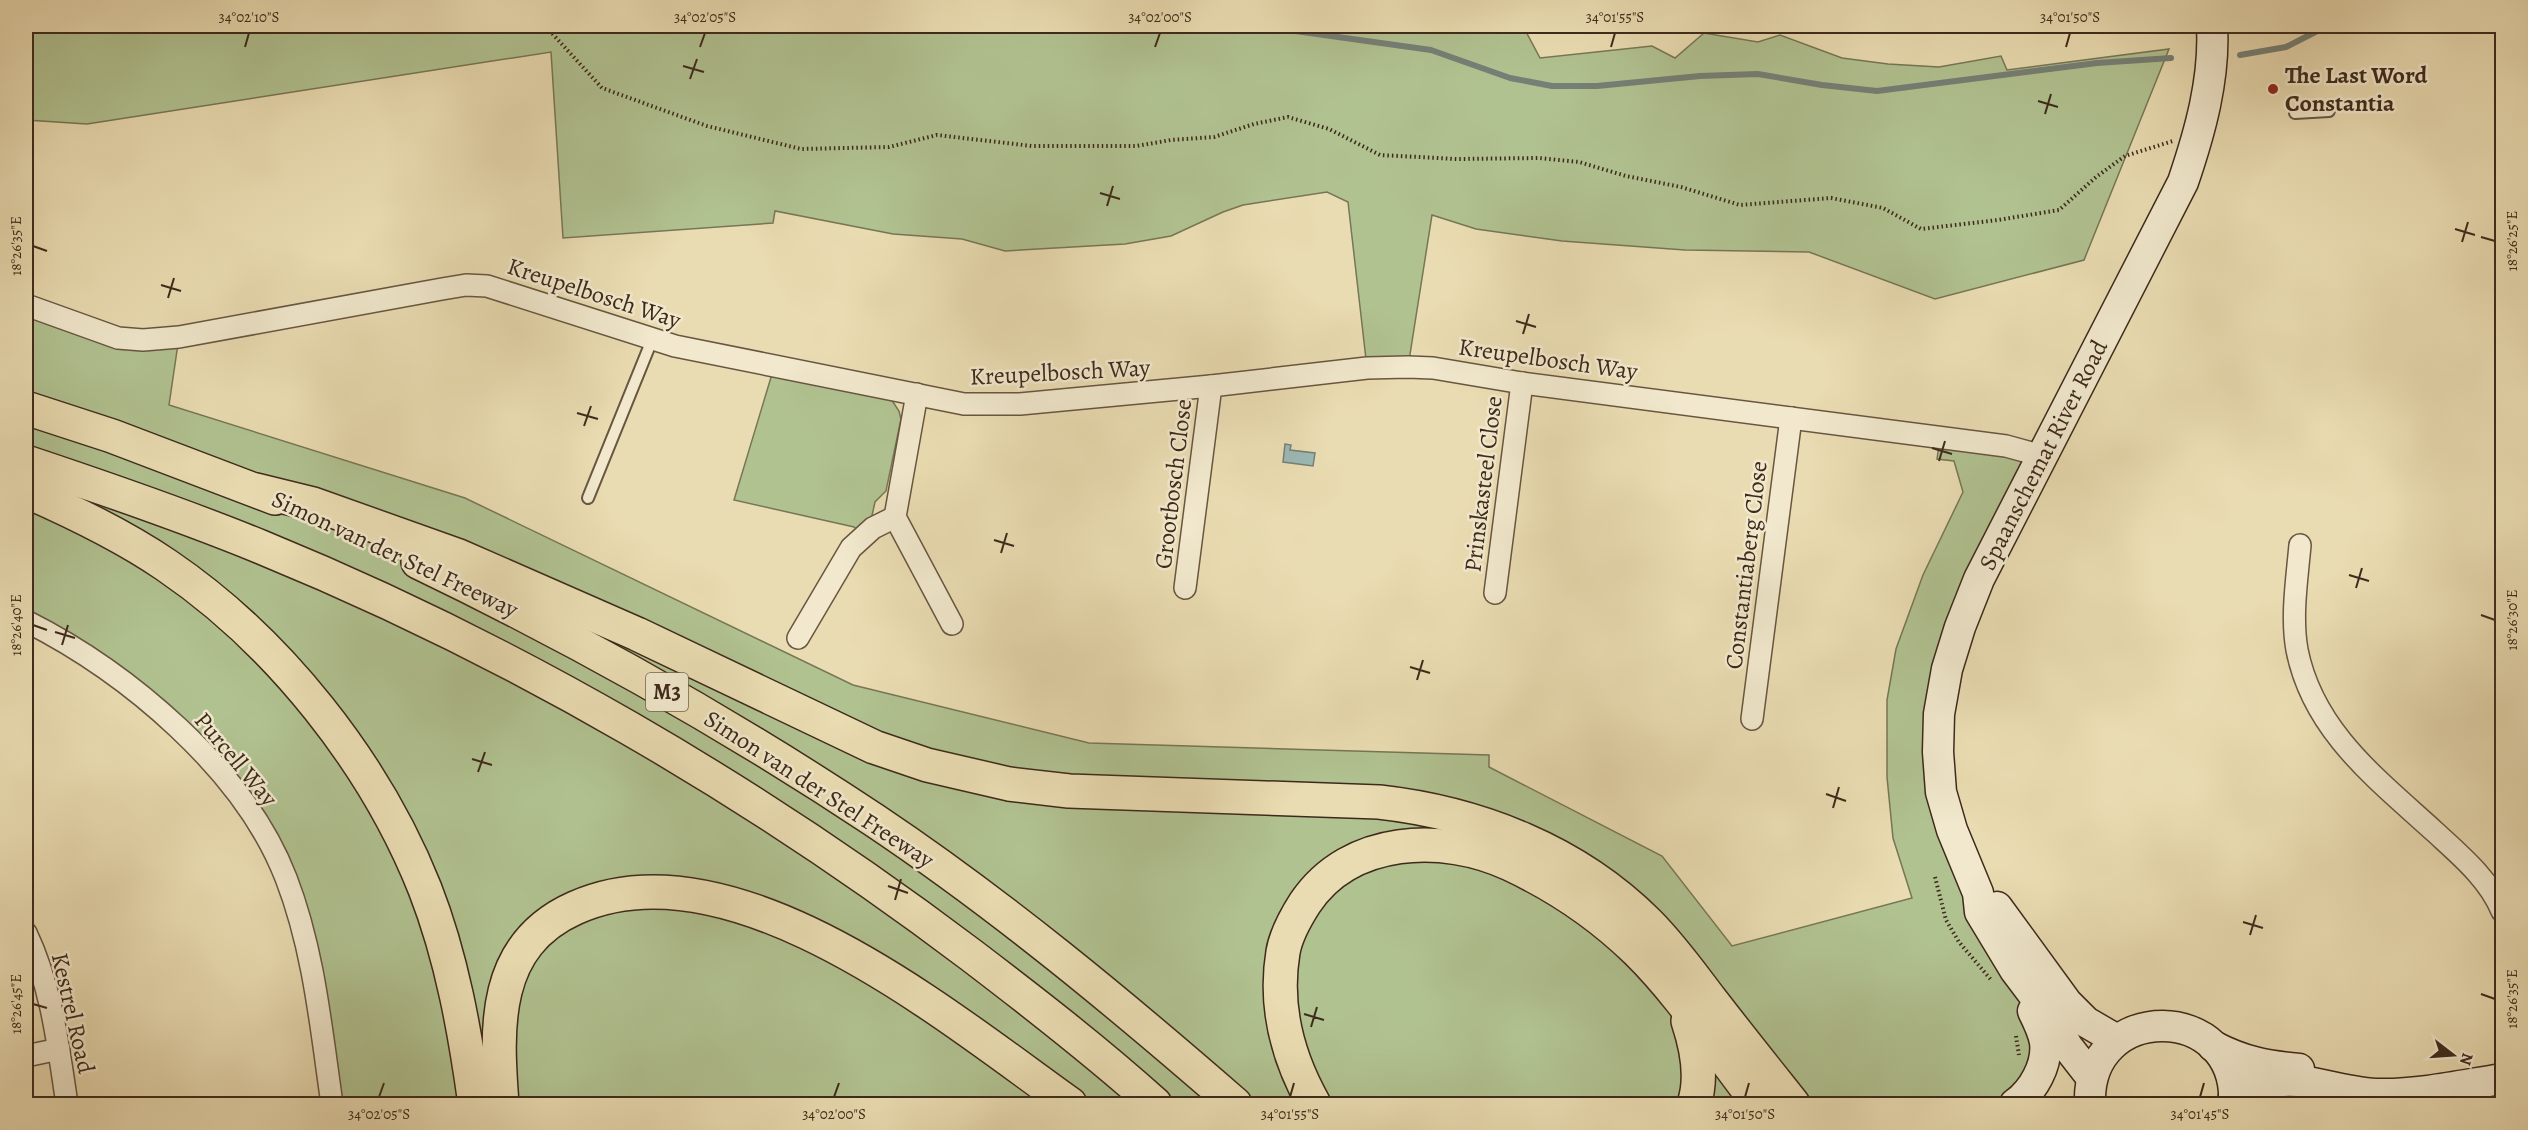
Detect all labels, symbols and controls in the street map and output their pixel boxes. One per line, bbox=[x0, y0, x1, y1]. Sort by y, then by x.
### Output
text: 34°02'10"S bbox=[219, 7, 279, 27]
text: 34°02'05"S bbox=[674, 7, 736, 27]
text: 34°02'00"S bbox=[1128, 7, 1192, 27]
text: 34°01'55"S bbox=[1586, 7, 1644, 27]
text: 34°01'50"S bbox=[2040, 7, 2100, 27]
place label: The Last Word Constantia bbox=[2285, 59, 2428, 119]
marker: The Last Word Constantia bbox=[2266, 82, 2280, 96]
text: 18°26'25"E bbox=[2502, 211, 2522, 271]
text: 18°26'35"E bbox=[6, 216, 26, 276]
street label: Kreupelbosch Way bbox=[503, 250, 685, 336]
street label: Kreupelbosch Way bbox=[1456, 331, 1640, 387]
street label: Spaanschemat River Road bbox=[1971, 334, 2115, 576]
street label: Kreupelbosch Way bbox=[969, 351, 1151, 393]
street label: Prinskasteel Close bbox=[1456, 394, 1510, 574]
street label: Grootbosch Close bbox=[1147, 397, 1199, 571]
street label: Constantiaberg Close bbox=[1717, 459, 1775, 671]
street label: Simon van der Stel Freeway bbox=[267, 483, 524, 625]
text: 18°26'30"E bbox=[2502, 589, 2522, 651]
text: 18°26'40"E bbox=[6, 594, 26, 656]
road number: M3 bbox=[646, 673, 688, 711]
street label: Simon van der Stel Freeway bbox=[698, 703, 940, 876]
street label: Purcell Way bbox=[187, 705, 285, 813]
street label: Kestrel Road bbox=[44, 949, 102, 1077]
text: 18°26'35"E bbox=[2502, 969, 2522, 1029]
text: 18°26'45"E bbox=[6, 974, 26, 1034]
north arrow bbox=[2423, 1025, 2483, 1085]
text: N bbox=[2454, 1050, 2479, 1068]
text: 34°02'05"S bbox=[348, 1104, 410, 1124]
text: 34°02'00"S bbox=[802, 1104, 866, 1124]
text: 34°01'55"S bbox=[1261, 1104, 1319, 1124]
text: 34°01'50"S bbox=[1715, 1104, 1775, 1124]
text: 34°01'45"S bbox=[2171, 1104, 2230, 1124]

